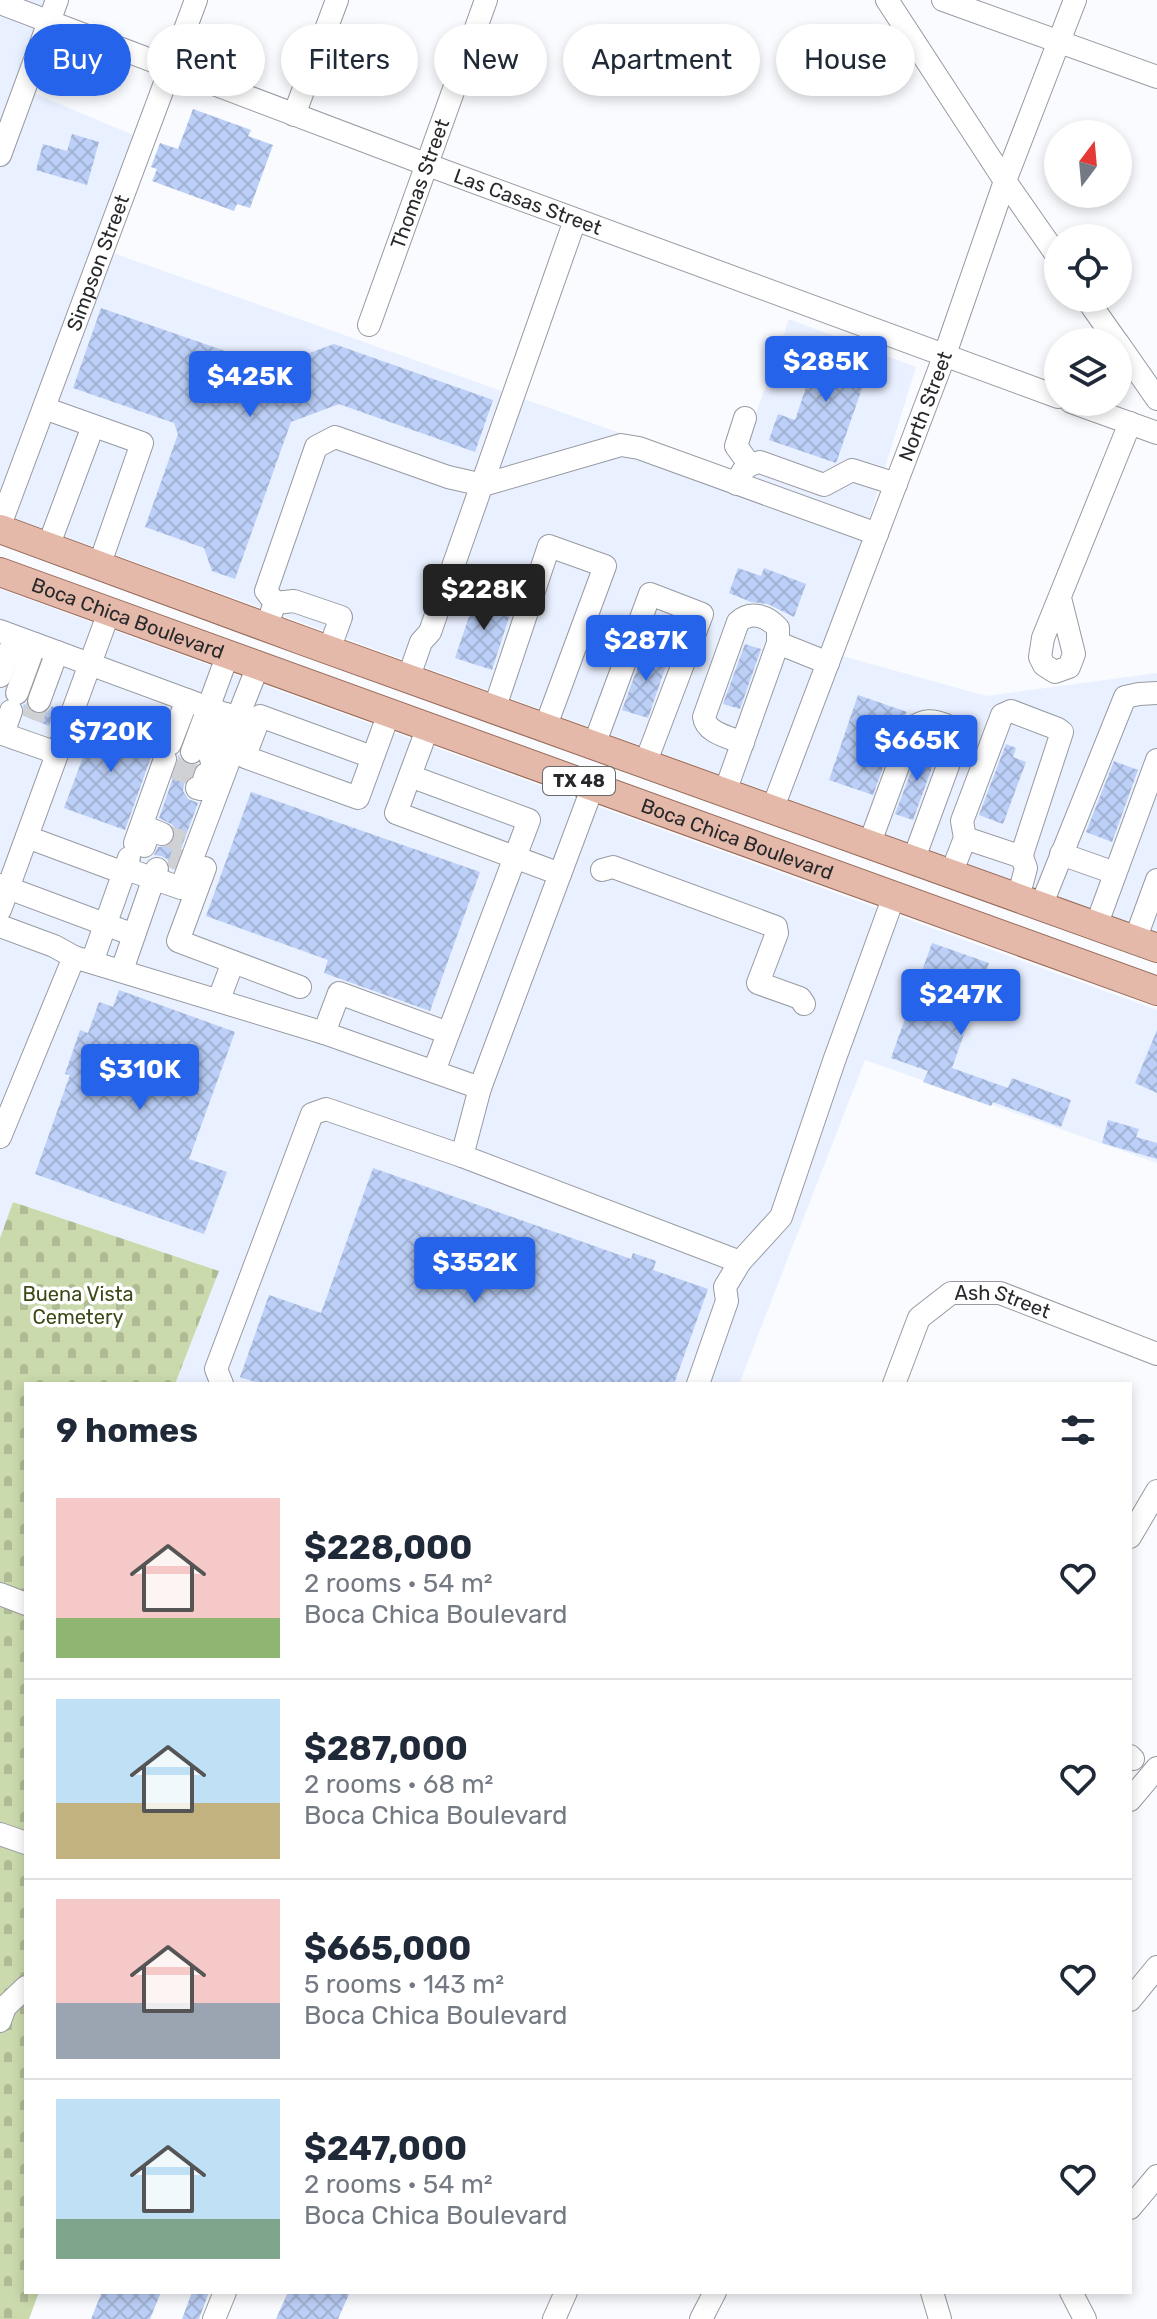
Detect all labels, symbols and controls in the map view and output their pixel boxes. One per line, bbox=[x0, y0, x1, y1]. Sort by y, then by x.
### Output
chip: Buy bbox=[24, 24, 131, 96]
chip: Rent bbox=[147, 24, 265, 96]
chip: Filters bbox=[281, 24, 418, 96]
chip: New bbox=[434, 24, 547, 96]
chip: Apartment bbox=[563, 24, 760, 96]
chip: House bbox=[776, 24, 915, 96]
street label: Thomas Street bbox=[385, 115, 454, 252]
north arrow bbox=[1044, 120, 1132, 208]
map controls bbox=[1044, 120, 1132, 416]
street label: Las Casas Street bbox=[450, 164, 605, 240]
street label: Simpson Street bbox=[62, 191, 134, 334]
button: locate bbox=[1044, 224, 1132, 312]
button: layers bbox=[1044, 328, 1132, 416]
pin: $285K bbox=[770, 336, 882, 404]
text: $285K bbox=[783, 346, 869, 377]
street label: North Street bbox=[894, 348, 957, 465]
pin: $425K bbox=[194, 351, 306, 419]
text: $425K bbox=[207, 361, 293, 392]
pin: $228K bbox=[428, 564, 540, 632]
street label: Boca Chica Boulevard bbox=[28, 572, 227, 664]
text: $228K bbox=[441, 574, 527, 605]
pin: $287K bbox=[590, 615, 702, 683]
text: $287K bbox=[604, 625, 688, 656]
pin: $720K bbox=[55, 706, 167, 774]
pin: $665K bbox=[861, 715, 973, 783]
text: $720K bbox=[69, 716, 153, 747]
text: $665K bbox=[874, 725, 960, 756]
road number: TX 48 bbox=[543, 767, 615, 795]
street label: Boca Chica Boulevard bbox=[638, 793, 837, 885]
pin: $247K bbox=[905, 969, 1017, 1037]
text: $247K bbox=[919, 979, 1003, 1010]
pin: $310K bbox=[84, 1044, 196, 1112]
text: $310K bbox=[99, 1054, 181, 1085]
pin: $352K bbox=[419, 1237, 531, 1305]
text: $352K bbox=[432, 1247, 518, 1278]
street label: Ash Street bbox=[955, 1280, 1054, 1323]
park label: Buena Vista Cemetery bbox=[22, 1282, 134, 1329]
icon: filters bbox=[1056, 1408, 1100, 1452]
text: 9 homes bbox=[56, 1410, 198, 1451]
text: $228,000 bbox=[304, 1527, 472, 1568]
icon: home bbox=[120, 1530, 216, 1626]
icon: heart bbox=[1056, 1556, 1100, 1600]
text: 2 rooms · 54 m² bbox=[304, 1568, 493, 1599]
text: Boca Chica Boulevard bbox=[304, 1599, 568, 1630]
text: $287,000 bbox=[304, 1728, 468, 1769]
icon: home bbox=[120, 1731, 216, 1827]
icon: heart bbox=[1056, 1757, 1100, 1801]
text: 2 rooms · 68 m² bbox=[304, 1769, 493, 1800]
text: Boca Chica Boulevard bbox=[304, 1800, 568, 1831]
text: $665,000 bbox=[304, 1928, 471, 1969]
icon: home bbox=[120, 1931, 216, 2027]
icon: heart bbox=[1056, 1957, 1100, 2001]
text: 5 rooms · 143 m² bbox=[304, 1969, 504, 2000]
text: Boca Chica Boulevard bbox=[304, 2000, 568, 2031]
text: $247,000 bbox=[304, 2128, 467, 2169]
icon: home bbox=[120, 2131, 216, 2227]
icon: heart bbox=[1056, 2157, 1100, 2201]
text: 2 rooms · 54 m² bbox=[304, 2169, 493, 2200]
text: Boca Chica Boulevard bbox=[304, 2200, 568, 2231]

